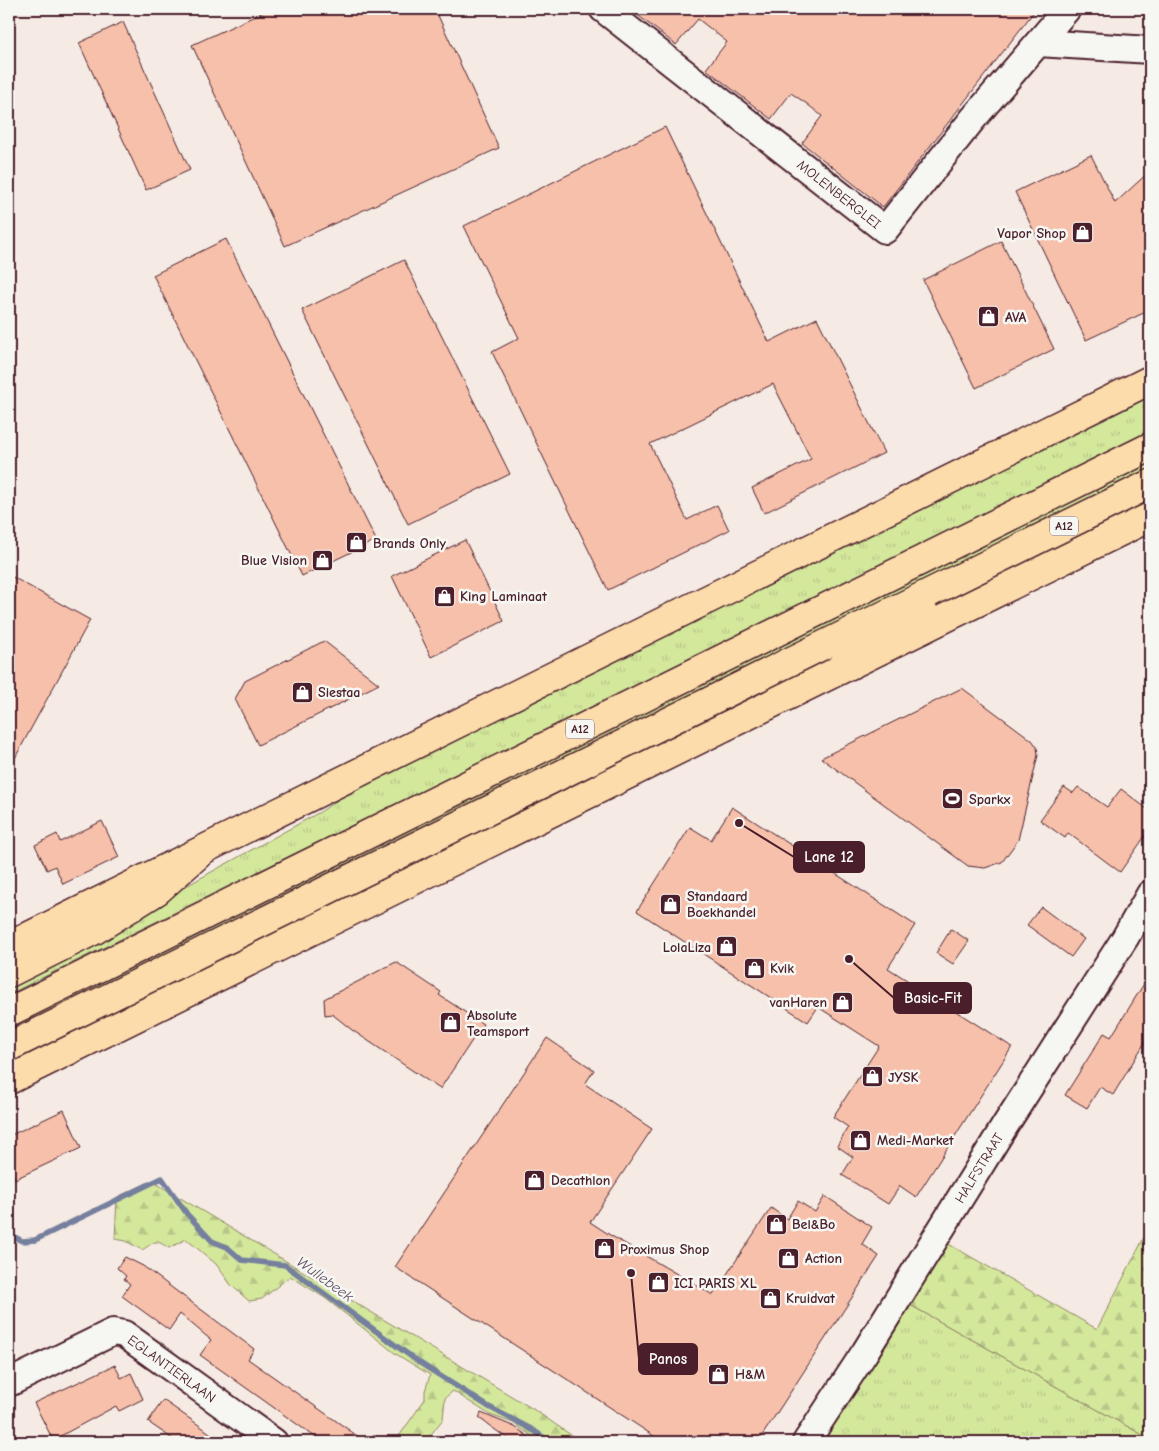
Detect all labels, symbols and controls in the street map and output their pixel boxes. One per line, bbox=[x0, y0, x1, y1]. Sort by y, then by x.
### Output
street label: MOLENBERGLEI bbox=[793, 156, 884, 233]
shop icon: Vapor Shop bbox=[1070, 221, 1094, 245]
place label: Vapor Shop bbox=[997, 225, 1066, 242]
shop icon: AVA bbox=[977, 305, 1001, 329]
place label: AVA bbox=[1005, 309, 1026, 326]
road number: A12 bbox=[1050, 516, 1078, 536]
shop icon: Brands Only bbox=[345, 531, 369, 555]
place label: Brands Only bbox=[373, 535, 447, 552]
shop icon: Blue Vision bbox=[311, 548, 335, 572]
place label: Blue Vision bbox=[241, 552, 307, 569]
shop icon: King Laminaat bbox=[432, 584, 456, 608]
place label: King Laminaat bbox=[460, 588, 547, 605]
shop icon: Siestaa bbox=[290, 680, 314, 704]
place label: Siestaa bbox=[318, 684, 360, 701]
road number: A12 bbox=[566, 720, 594, 739]
sports icon: Sparkx bbox=[941, 787, 965, 811]
place label: Sparkx bbox=[969, 791, 1011, 808]
callout: Lane 12 bbox=[794, 842, 864, 872]
text: Lane 12 bbox=[804, 848, 854, 866]
place label: Standaard Boekhandel bbox=[687, 888, 756, 921]
shop icon: Standaard Boekhandel bbox=[659, 892, 683, 916]
shop icon: LolaLiza bbox=[715, 935, 739, 959]
place label: LolaLiza bbox=[663, 939, 711, 956]
shop icon: Kvik bbox=[742, 956, 766, 980]
place label: Kvik bbox=[770, 960, 794, 977]
callout: Basic-Fit bbox=[894, 983, 971, 1013]
text: Basic-Fit bbox=[904, 989, 963, 1007]
shop icon: vanHaren bbox=[831, 990, 855, 1014]
place label: vanHaren bbox=[769, 994, 827, 1011]
place label: Absolute Teamsport bbox=[467, 1007, 529, 1040]
shop icon: Absolute Teamsport bbox=[439, 1011, 463, 1035]
shop icon: JYSK bbox=[860, 1065, 884, 1089]
place label: JYSK bbox=[888, 1069, 918, 1086]
shop icon: Medi-Market bbox=[849, 1128, 873, 1152]
street label: HALFSTRAAT bbox=[951, 1129, 1008, 1206]
place label: Medi-Market bbox=[877, 1132, 954, 1149]
shop icon: Decathlon bbox=[523, 1168, 547, 1192]
place label: Decathlon bbox=[551, 1172, 610, 1189]
shop icon: Bel&Bo bbox=[764, 1212, 788, 1236]
place label: Bel&Bo bbox=[792, 1216, 835, 1233]
shop icon: Proximus Shop bbox=[592, 1237, 616, 1261]
place label: Proximus Shop bbox=[620, 1241, 709, 1258]
shop icon: Action bbox=[777, 1246, 801, 1270]
place label: Action bbox=[805, 1250, 842, 1267]
water label: Wullebeek bbox=[293, 1252, 357, 1306]
shop icon: ICI PARIS XL bbox=[646, 1271, 670, 1295]
place label: ICI PARIS XL bbox=[674, 1275, 757, 1292]
shop icon: Kruidvat bbox=[758, 1286, 782, 1310]
place label: Kruidvat bbox=[786, 1290, 835, 1307]
street label: EGLANTIERLAAN bbox=[124, 1331, 219, 1406]
callout: Panos bbox=[639, 1344, 697, 1374]
text: Panos bbox=[649, 1350, 687, 1368]
shop icon: H&M bbox=[707, 1362, 731, 1386]
place label: H&M bbox=[735, 1366, 765, 1383]

